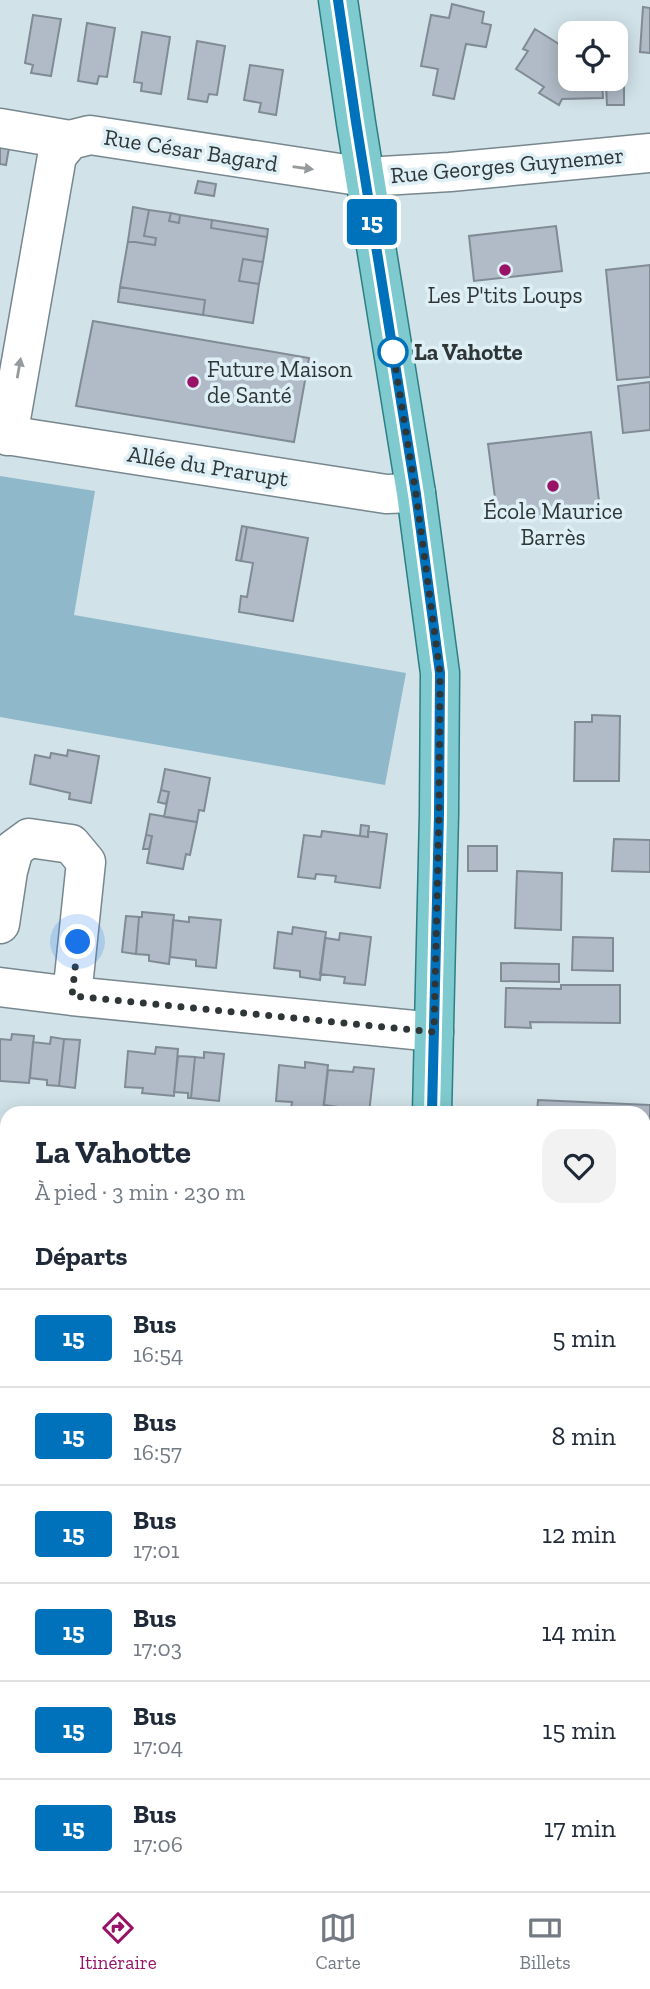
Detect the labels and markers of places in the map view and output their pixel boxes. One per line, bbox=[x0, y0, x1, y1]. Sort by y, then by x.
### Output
marker: Les P'tits Loups bbox=[497, 262, 513, 278]
place label: Les P'tits Loups bbox=[428, 281, 583, 309]
marker: La Vahotte bbox=[378, 337, 408, 367]
place label: La Vahotte bbox=[414, 338, 523, 366]
place label: Future Maison de Santé bbox=[207, 355, 353, 409]
marker: Future Maison de Santé bbox=[185, 374, 201, 390]
marker: École Maurice Barrès bbox=[545, 478, 561, 494]
place label: École Maurice Barrès bbox=[483, 497, 623, 551]

